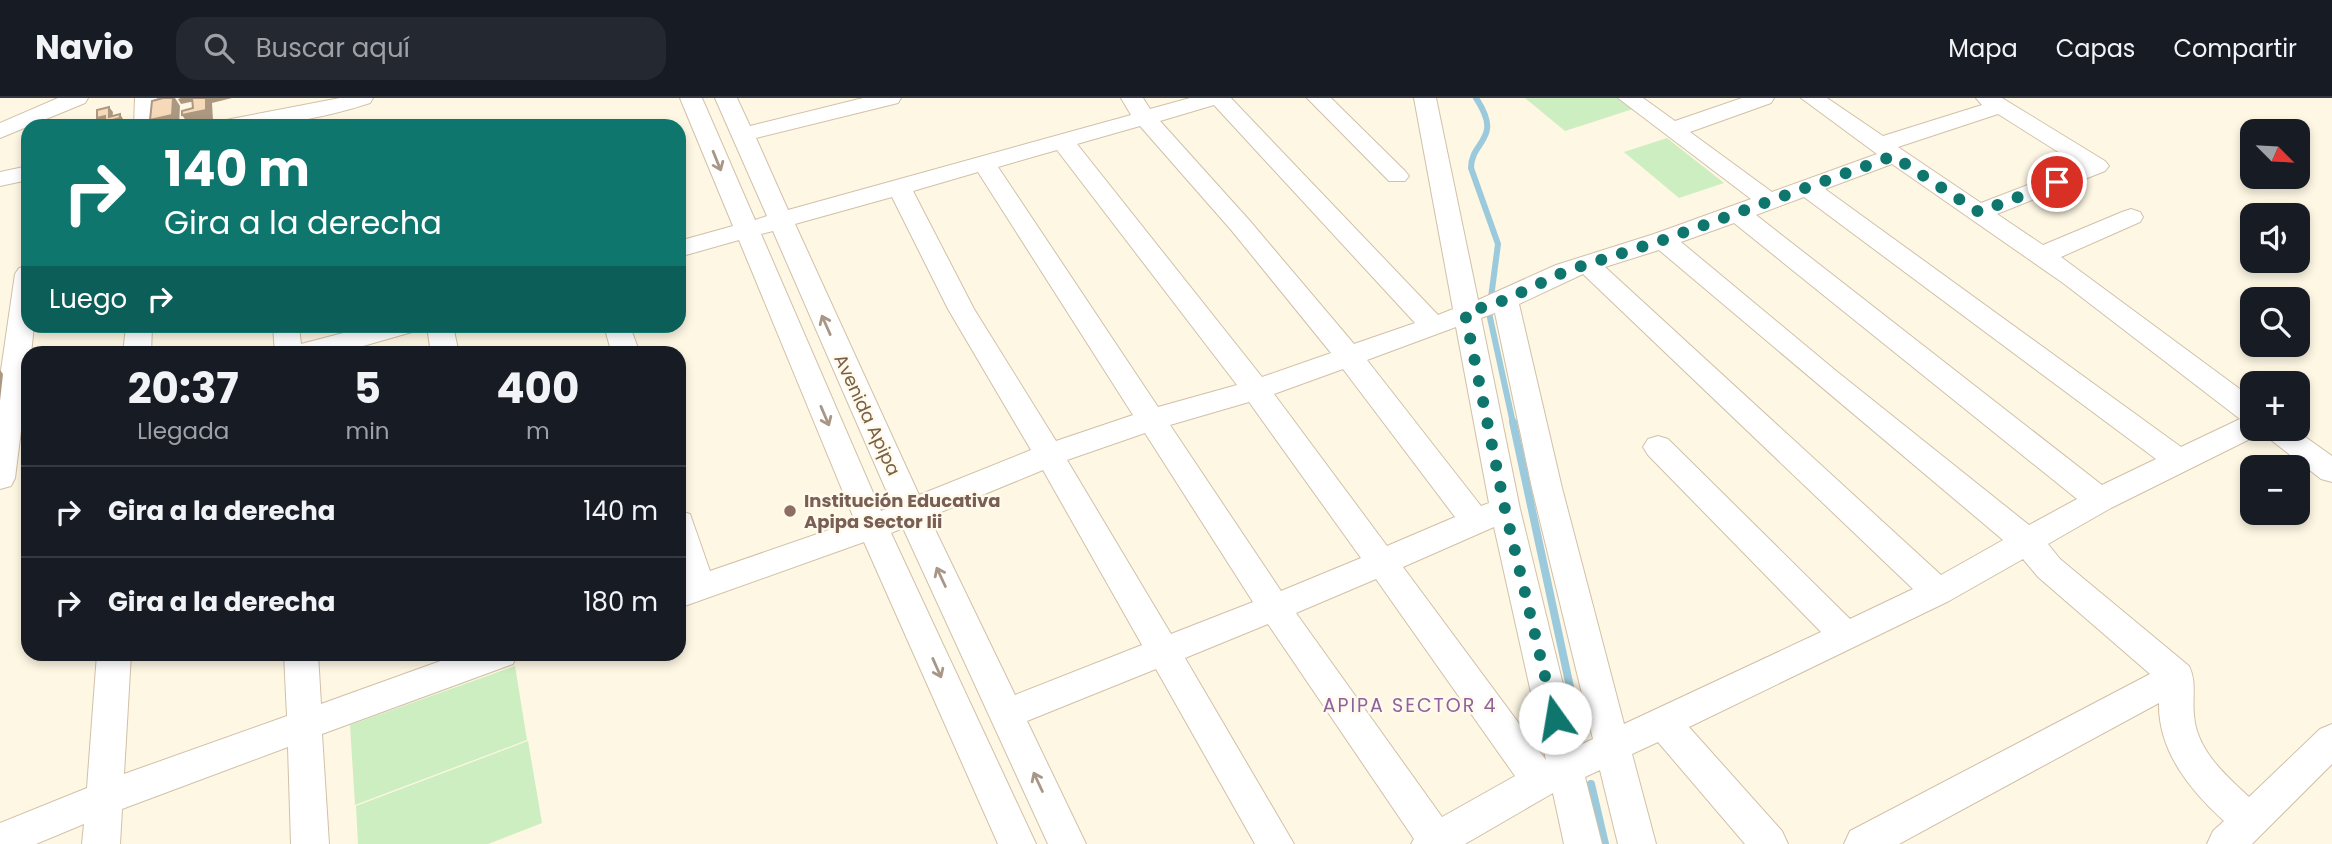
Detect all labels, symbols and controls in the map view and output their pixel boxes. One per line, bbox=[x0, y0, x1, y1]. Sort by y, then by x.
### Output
search box bbox=[176, 17, 666, 80]
text: Navio bbox=[35, 24, 134, 71]
icon: search bbox=[200, 29, 238, 67]
text: Buscar aquí bbox=[256, 30, 410, 66]
text: Mapa bbox=[1948, 32, 2018, 65]
text: Capas bbox=[2056, 32, 2135, 65]
text: Compartir bbox=[2173, 32, 2297, 65]
north arrow bbox=[2240, 119, 2310, 189]
map controls bbox=[2240, 119, 2310, 525]
text: 140 m bbox=[164, 135, 310, 203]
icon: right bbox=[49, 147, 140, 238]
one-way arrow bbox=[711, 150, 724, 172]
pin bbox=[2027, 152, 2087, 212]
icon: arrive bbox=[2038, 163, 2076, 201]
text: Gira a la derecha bbox=[164, 200, 442, 245]
button: sound bbox=[2240, 203, 2310, 273]
icon: right bbox=[141, 280, 179, 318]
text: Luego bbox=[49, 281, 127, 317]
button: search bbox=[2240, 287, 2310, 357]
one-way arrow bbox=[819, 315, 832, 336]
street label: Avenida Apipa bbox=[828, 350, 907, 480]
text: 20:37 bbox=[128, 359, 239, 418]
text: 5 bbox=[354, 359, 381, 418]
text: 400 bbox=[496, 359, 579, 418]
button: + bbox=[2240, 371, 2310, 441]
one-way arrow bbox=[819, 404, 832, 426]
text: Llegada bbox=[137, 415, 229, 447]
text: min bbox=[345, 415, 390, 447]
text: m bbox=[526, 415, 550, 447]
button: − bbox=[2240, 455, 2310, 525]
place label: Institución Educativa Apipa Sector Iii bbox=[804, 488, 1000, 534]
icon: right bbox=[49, 493, 87, 531]
text: Gira a la derecha bbox=[108, 493, 336, 529]
text: 140 m bbox=[583, 493, 658, 529]
marker: Institución Educativa Apipa Sector Iii bbox=[782, 503, 798, 519]
one-way arrow bbox=[934, 566, 947, 588]
icon: right bbox=[49, 584, 87, 622]
text: Gira a la derecha bbox=[108, 584, 336, 620]
text: 180 m bbox=[583, 584, 658, 620]
one-way arrow bbox=[931, 657, 944, 679]
position arrow bbox=[1518, 681, 1592, 755]
district label: APIPA SECTOR 4 bbox=[1323, 692, 1497, 719]
one-way arrow bbox=[1031, 772, 1044, 793]

